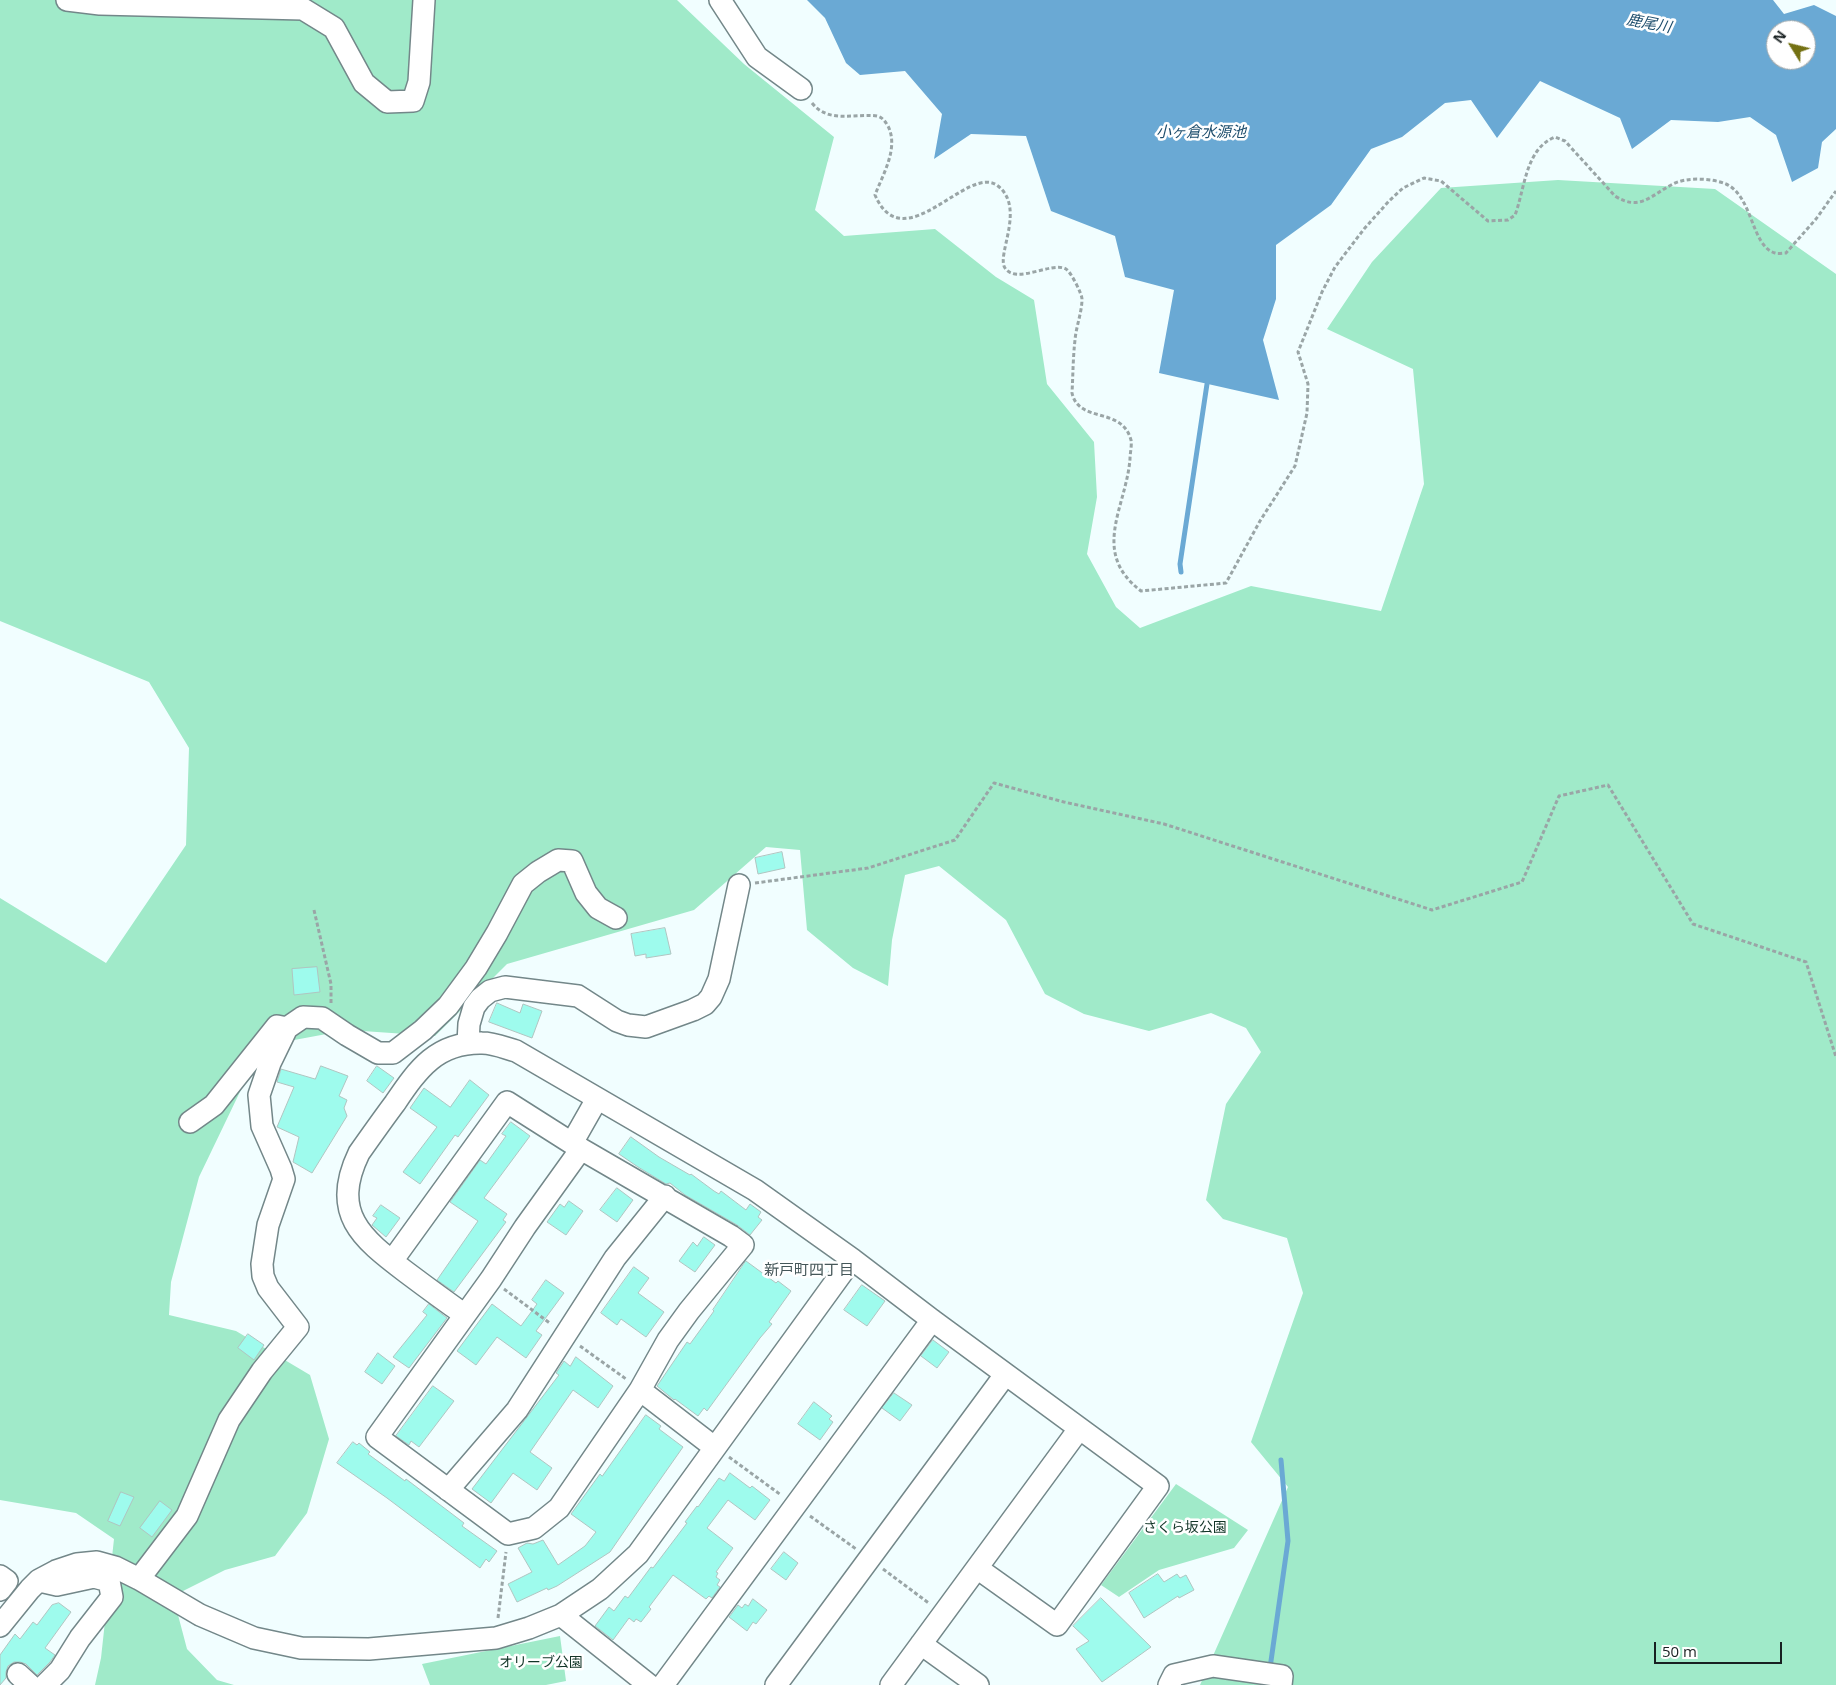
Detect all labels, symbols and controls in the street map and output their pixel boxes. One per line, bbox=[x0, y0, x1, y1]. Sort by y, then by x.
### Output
water label: 鹿尾川 bbox=[1625, 11, 1673, 37]
north arrow bbox=[1766, 20, 1816, 70]
text: N bbox=[1768, 26, 1790, 47]
water label: 小ヶ倉水源池 bbox=[1156, 124, 1246, 142]
district label: 新戸町四丁目 bbox=[764, 1262, 854, 1280]
park label: さくら坂公園 bbox=[1143, 1520, 1227, 1536]
scale bar bbox=[1656, 1632, 1784, 1664]
text: 50 m bbox=[1662, 1641, 1697, 1661]
park label: オリーブ公園 bbox=[499, 1655, 583, 1671]

